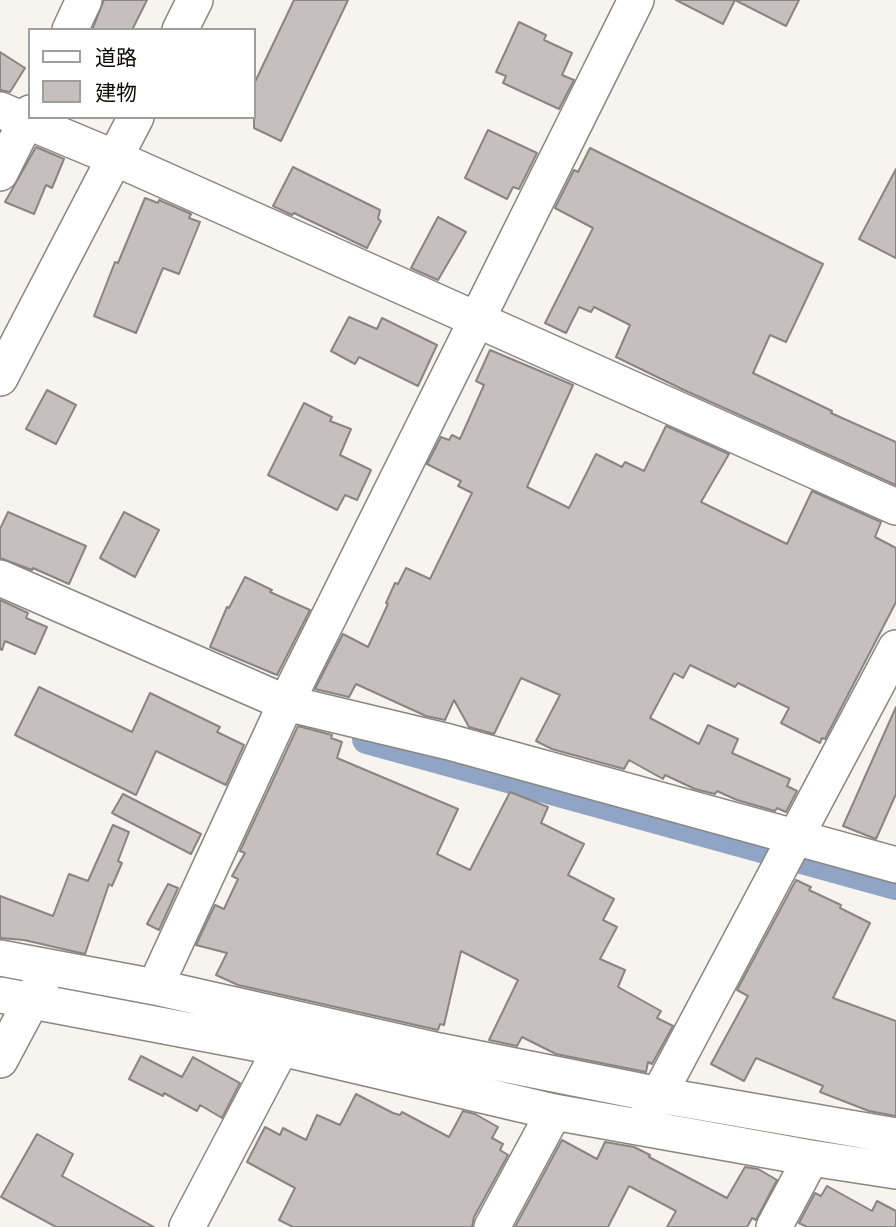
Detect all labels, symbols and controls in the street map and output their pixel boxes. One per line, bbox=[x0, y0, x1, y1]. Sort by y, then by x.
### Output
legend bbox=[28, 28, 256, 119]
text: 道路 bbox=[95, 41, 137, 73]
text: 建物 bbox=[95, 76, 137, 108]

